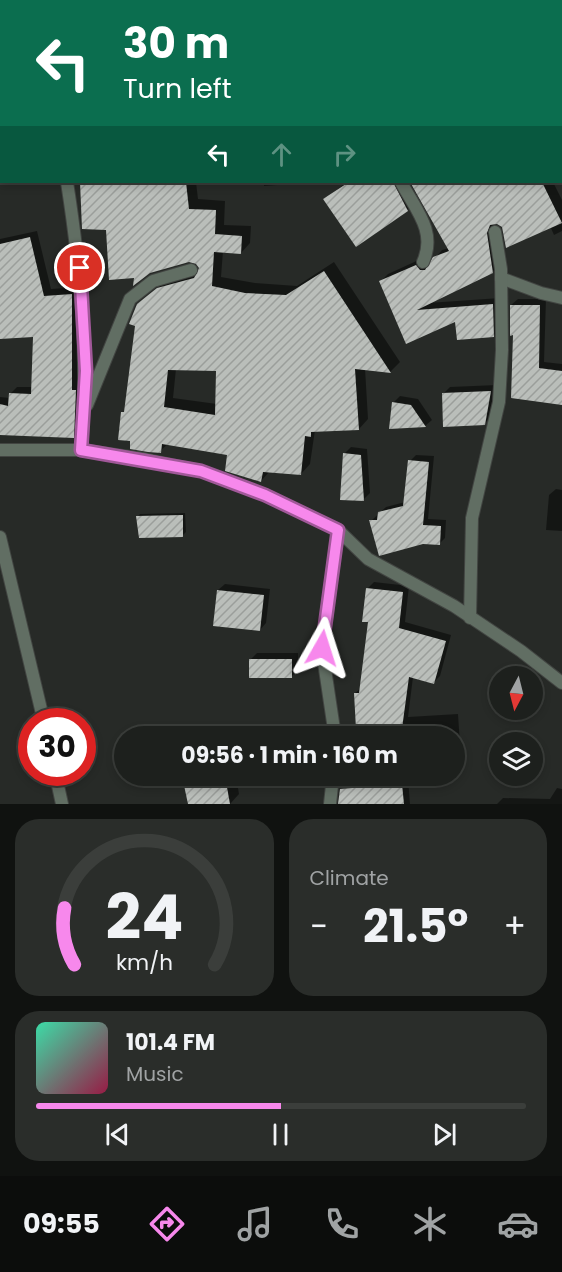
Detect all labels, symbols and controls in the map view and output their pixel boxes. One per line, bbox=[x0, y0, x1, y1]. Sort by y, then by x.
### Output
text: 30 m bbox=[123, 14, 229, 73]
icon: left bbox=[24, 24, 102, 102]
text: Turn left bbox=[123, 70, 232, 107]
icon: left bbox=[202, 138, 235, 171]
icon: ahead bbox=[265, 138, 298, 171]
icon: right bbox=[328, 138, 361, 171]
pin bbox=[54, 242, 105, 293]
icon: arrive bbox=[63, 251, 96, 284]
position arrow bbox=[290, 616, 354, 680]
north arrow bbox=[489, 666, 543, 720]
map controls bbox=[489, 666, 543, 786]
speed limit sign: 30 bbox=[18, 708, 96, 786]
button: layers bbox=[489, 732, 543, 786]
text: 09:56 · 1 min · 160 m bbox=[181, 740, 398, 771]
text: Climate bbox=[310, 864, 389, 892]
text: 24 bbox=[105, 873, 183, 961]
text: 21.5° bbox=[363, 895, 468, 958]
text: − bbox=[310, 903, 328, 950]
text: + bbox=[503, 903, 526, 950]
text: km/h bbox=[116, 947, 173, 978]
text: 101.4 FM bbox=[126, 1027, 215, 1058]
text: Music bbox=[126, 1060, 184, 1088]
icon: previous bbox=[101, 1118, 134, 1151]
icon: pause bbox=[264, 1118, 297, 1151]
icon: next bbox=[428, 1118, 461, 1151]
icon: directions bbox=[146, 1203, 188, 1245]
icon: music bbox=[234, 1203, 276, 1245]
icon: phone bbox=[321, 1203, 363, 1245]
icon: climate bbox=[409, 1203, 451, 1245]
icon: car bbox=[497, 1203, 539, 1245]
text: 09:55 bbox=[23, 1205, 100, 1242]

